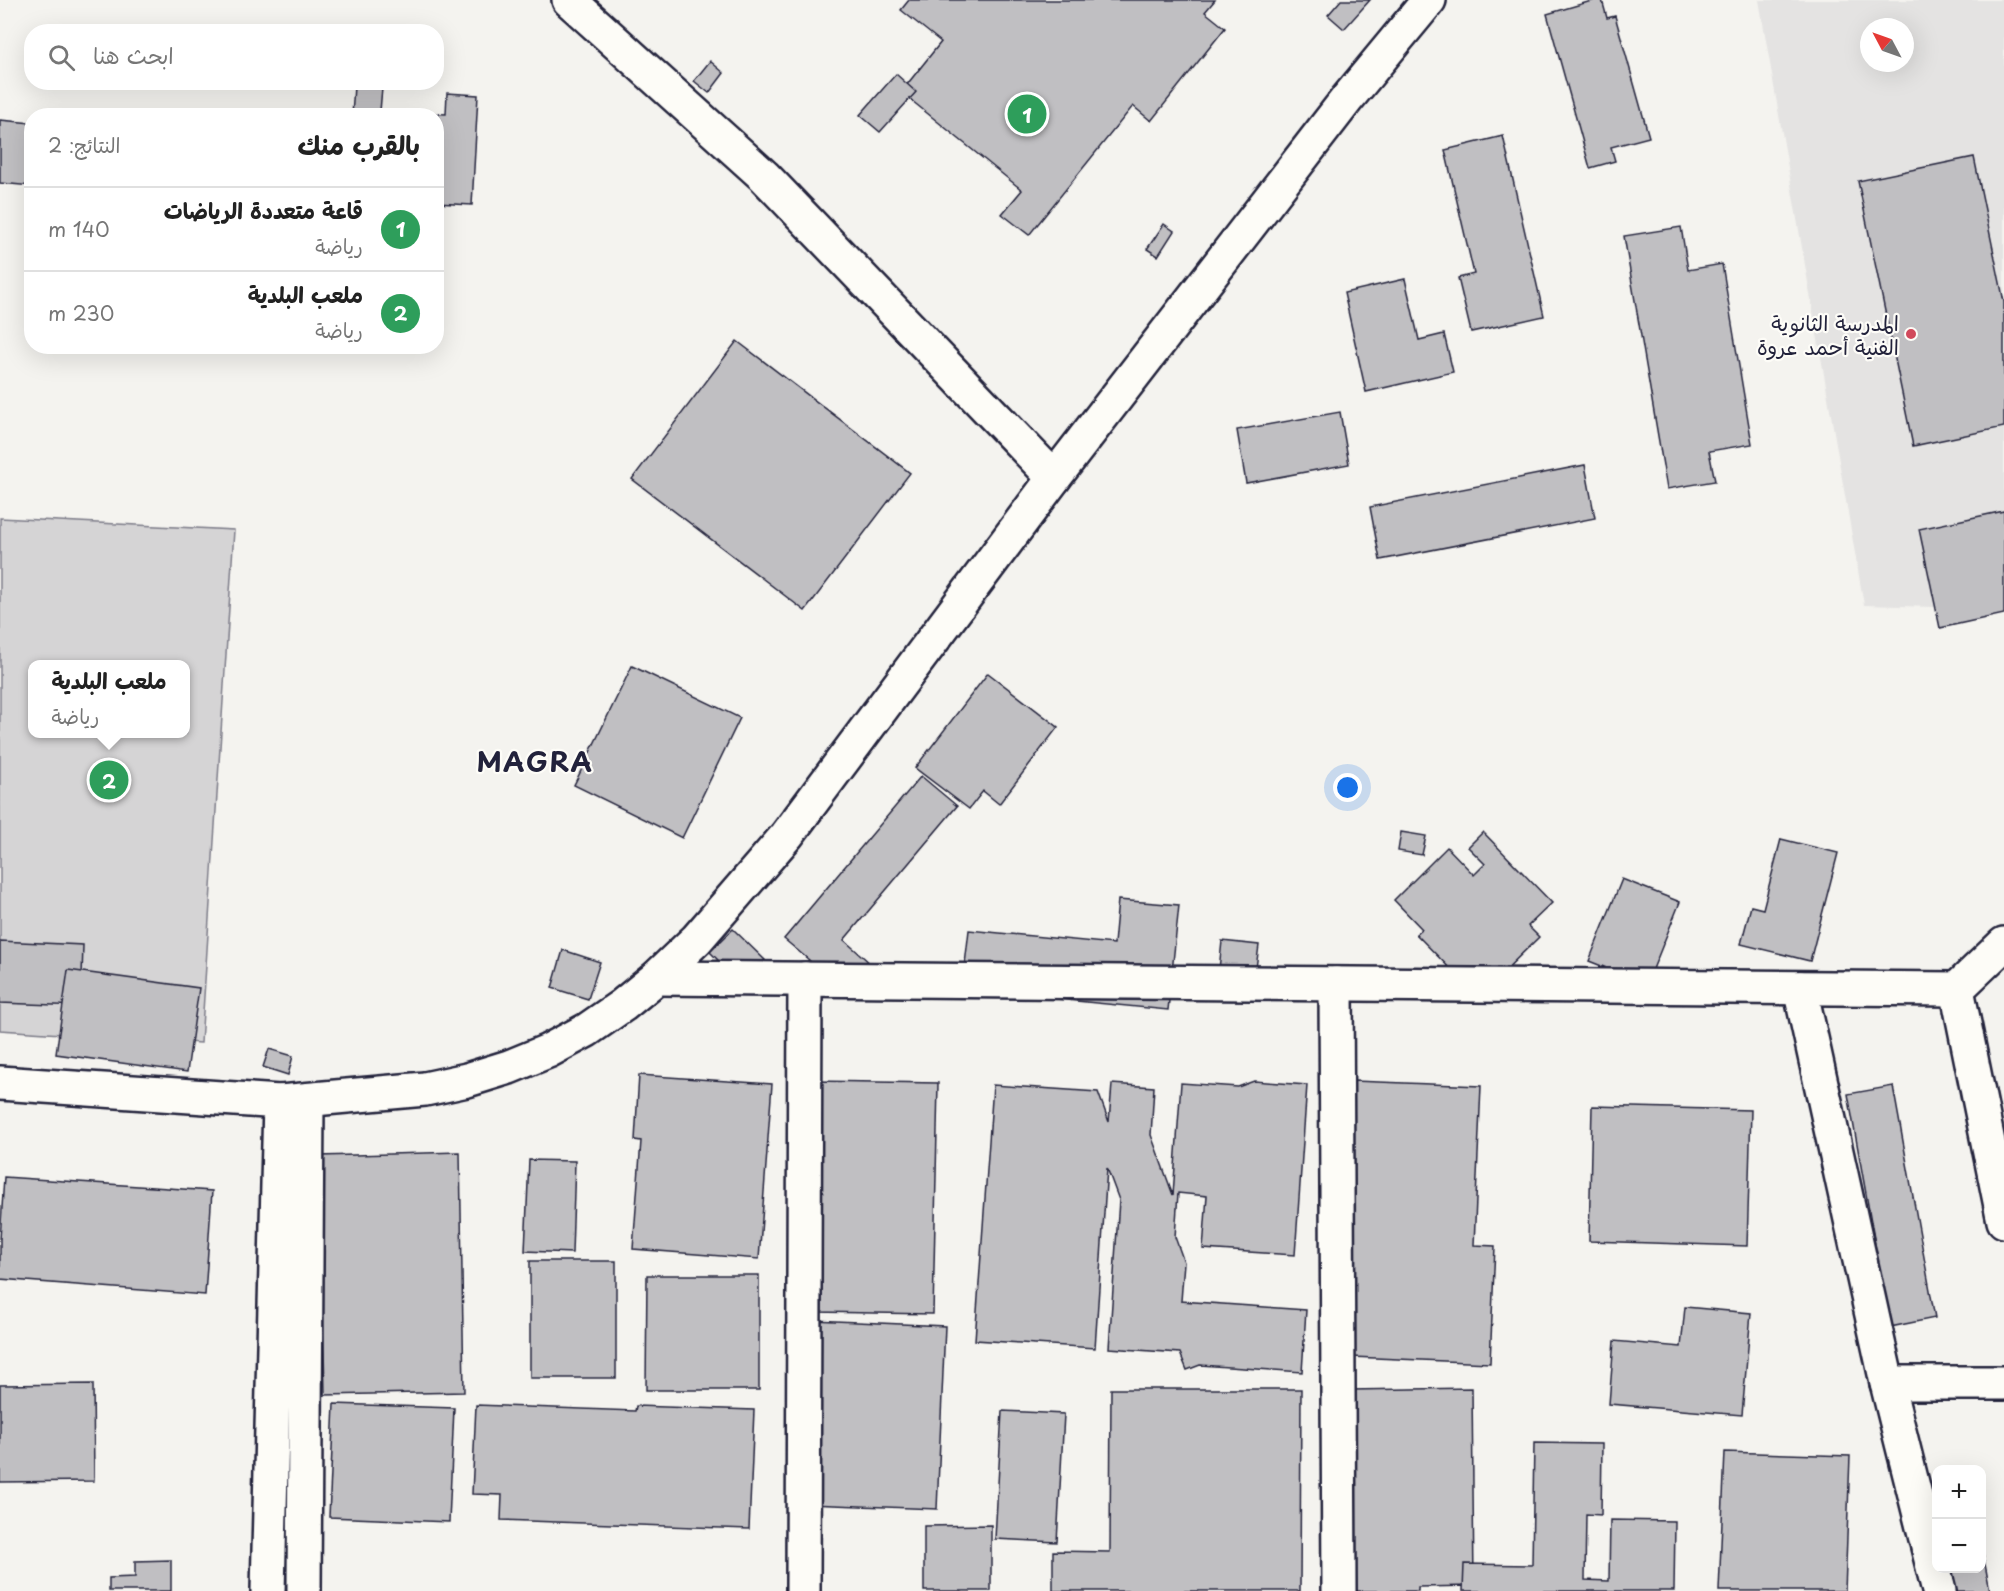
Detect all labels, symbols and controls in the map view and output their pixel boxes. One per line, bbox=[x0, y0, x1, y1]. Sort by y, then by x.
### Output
north arrow bbox=[1860, 18, 1914, 72]
search box bbox=[24, 24, 444, 90]
text: ابحث هنا bbox=[93, 38, 174, 71]
icon: search bbox=[45, 41, 78, 74]
pin: 1 bbox=[1008, 92, 1046, 136]
text: بالقرب منك bbox=[298, 125, 420, 164]
text: النتائج: 2 bbox=[48, 130, 121, 160]
text: قاعة متعددة الرياضات bbox=[164, 193, 363, 226]
text: 140 m bbox=[48, 214, 110, 244]
text: 1 bbox=[396, 214, 405, 244]
text: رياضة bbox=[315, 231, 363, 261]
text: ملعب البلدية bbox=[248, 277, 363, 310]
text: 230 m bbox=[48, 298, 114, 328]
text: 2 bbox=[393, 298, 408, 328]
place label: المدرسة الثانوية الفنية أحمد عروة bbox=[1757, 306, 1899, 362]
text: رياضة bbox=[315, 315, 363, 345]
marker: المدرسة الثانوية الفنية أحمد عروة bbox=[1904, 327, 1918, 341]
popup bbox=[28, 660, 190, 738]
text: ملعب البلدية bbox=[51, 663, 167, 696]
text: رياضة bbox=[51, 701, 99, 731]
district label: MAGRA bbox=[476, 740, 594, 781]
pin: 2 bbox=[90, 758, 128, 802]
your location bbox=[1333, 773, 1362, 802]
map controls bbox=[1932, 1465, 1986, 1573]
button: + bbox=[1932, 1465, 1986, 1519]
button: − bbox=[1932, 1519, 1986, 1573]

